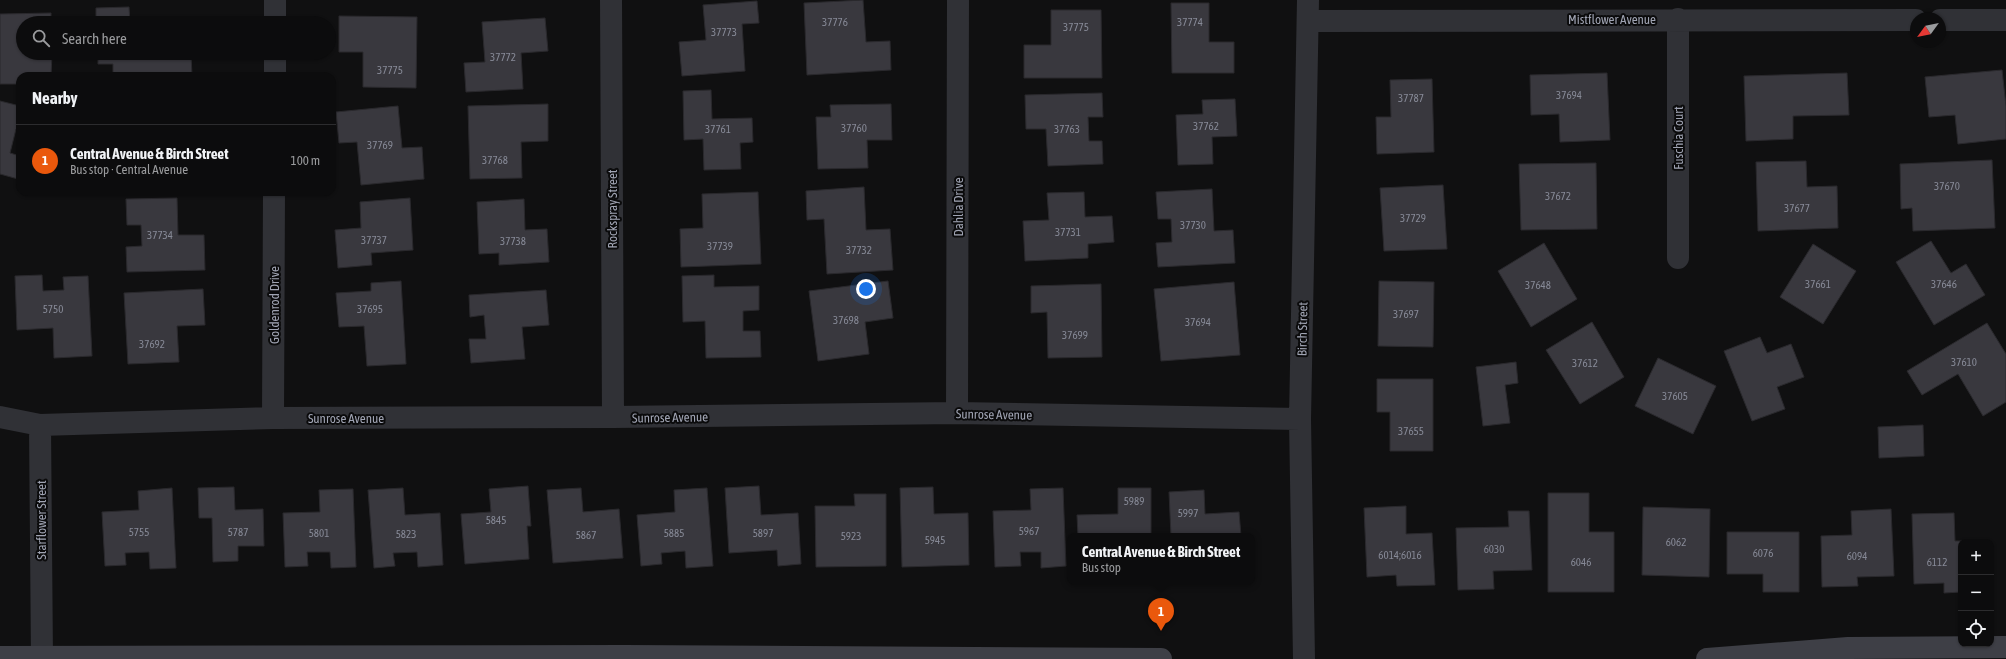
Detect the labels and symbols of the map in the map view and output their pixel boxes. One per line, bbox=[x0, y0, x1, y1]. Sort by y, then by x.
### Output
street label: Mistflower Avenue bbox=[1568, 12, 1656, 27]
north arrow bbox=[1910, 12, 1946, 48]
house number: 37776 bbox=[822, 16, 848, 28]
house number: 37774 bbox=[1177, 16, 1203, 28]
house number: 37775 bbox=[1063, 21, 1089, 33]
house number: 37773 bbox=[711, 26, 737, 38]
house number: 37772 bbox=[490, 51, 516, 63]
house number: 37775 bbox=[377, 64, 403, 76]
house number: 37694 bbox=[1556, 89, 1582, 101]
house number: 37787 bbox=[1398, 92, 1424, 104]
street label: Fuschia Court bbox=[1671, 106, 1686, 170]
house number: 37762 bbox=[1193, 120, 1219, 132]
house number: 37760 bbox=[841, 122, 867, 134]
house number: 37761 bbox=[705, 123, 731, 135]
house number: 37763 bbox=[1054, 123, 1080, 135]
house number: 37769 bbox=[367, 139, 393, 151]
house number: 37768 bbox=[482, 154, 508, 166]
street label: Rockspray Street bbox=[605, 169, 620, 249]
street label: Dahlia Drive bbox=[951, 177, 966, 237]
house number: 37670 bbox=[1934, 180, 1960, 192]
house number: 37672 bbox=[1545, 190, 1571, 202]
house number: 37677 bbox=[1784, 202, 1810, 214]
house number: 37729 bbox=[1400, 212, 1426, 224]
house number: 37730 bbox=[1180, 219, 1206, 231]
house number: 37731 bbox=[1055, 226, 1081, 238]
house number: 37734 bbox=[147, 229, 173, 241]
house number: 37737 bbox=[361, 234, 387, 246]
house number: 37738 bbox=[500, 235, 526, 247]
house number: 37739 bbox=[707, 240, 733, 252]
house number: 37732 bbox=[846, 244, 872, 256]
street label: Goldenrod Drive bbox=[267, 266, 282, 344]
house number: 37661 bbox=[1805, 278, 1831, 290]
house number: 37646 bbox=[1931, 278, 1957, 290]
your location bbox=[856, 279, 876, 299]
house number: 37648 bbox=[1525, 279, 1551, 291]
street label: Birch Street bbox=[1295, 301, 1310, 356]
house number: 5750 bbox=[43, 303, 63, 315]
house number: 37695 bbox=[357, 303, 383, 315]
house number: 37697 bbox=[1393, 308, 1419, 320]
house number: 37698 bbox=[833, 314, 859, 326]
house number: 37694 bbox=[1185, 316, 1211, 328]
house number: 37699 bbox=[1062, 329, 1088, 341]
house number: 37692 bbox=[139, 338, 165, 350]
house number: 37610 bbox=[1951, 356, 1977, 368]
house number: 37612 bbox=[1572, 357, 1598, 369]
house number: 37605 bbox=[1662, 390, 1688, 402]
street label: Sunrose Avenue bbox=[956, 406, 1032, 423]
street label: Sunrose Avenue bbox=[632, 409, 708, 426]
street label: Sunrose Avenue bbox=[308, 411, 384, 426]
house number: 37655 bbox=[1398, 425, 1424, 437]
street label: Starflower Street bbox=[34, 480, 49, 560]
house number: 5989 bbox=[1124, 495, 1144, 507]
house number: 5997 bbox=[1178, 507, 1198, 519]
house number: 5845 bbox=[486, 514, 506, 526]
house number: 5967 bbox=[1019, 525, 1039, 537]
house number: 5755 bbox=[129, 526, 149, 538]
house number: 5787 bbox=[228, 526, 248, 538]
house number: 5801 bbox=[309, 527, 329, 539]
house number: 5885 bbox=[664, 527, 684, 539]
house number: 5897 bbox=[753, 527, 773, 539]
house number: 5823 bbox=[396, 528, 416, 540]
house number: 5867 bbox=[576, 529, 596, 541]
house number: 5923 bbox=[841, 530, 861, 542]
house number: 5945 bbox=[925, 534, 945, 546]
house number: 6062 bbox=[1666, 536, 1686, 548]
house number: 6030 bbox=[1484, 543, 1504, 555]
house number: 6076 bbox=[1753, 547, 1773, 559]
house number: 6014;6016 bbox=[1378, 549, 1422, 561]
house number: 6094 bbox=[1847, 550, 1867, 562]
house number: 6046 bbox=[1571, 556, 1591, 568]
house number: 6112 bbox=[1927, 556, 1947, 568]
pin: 1 bbox=[1148, 598, 1174, 631]

